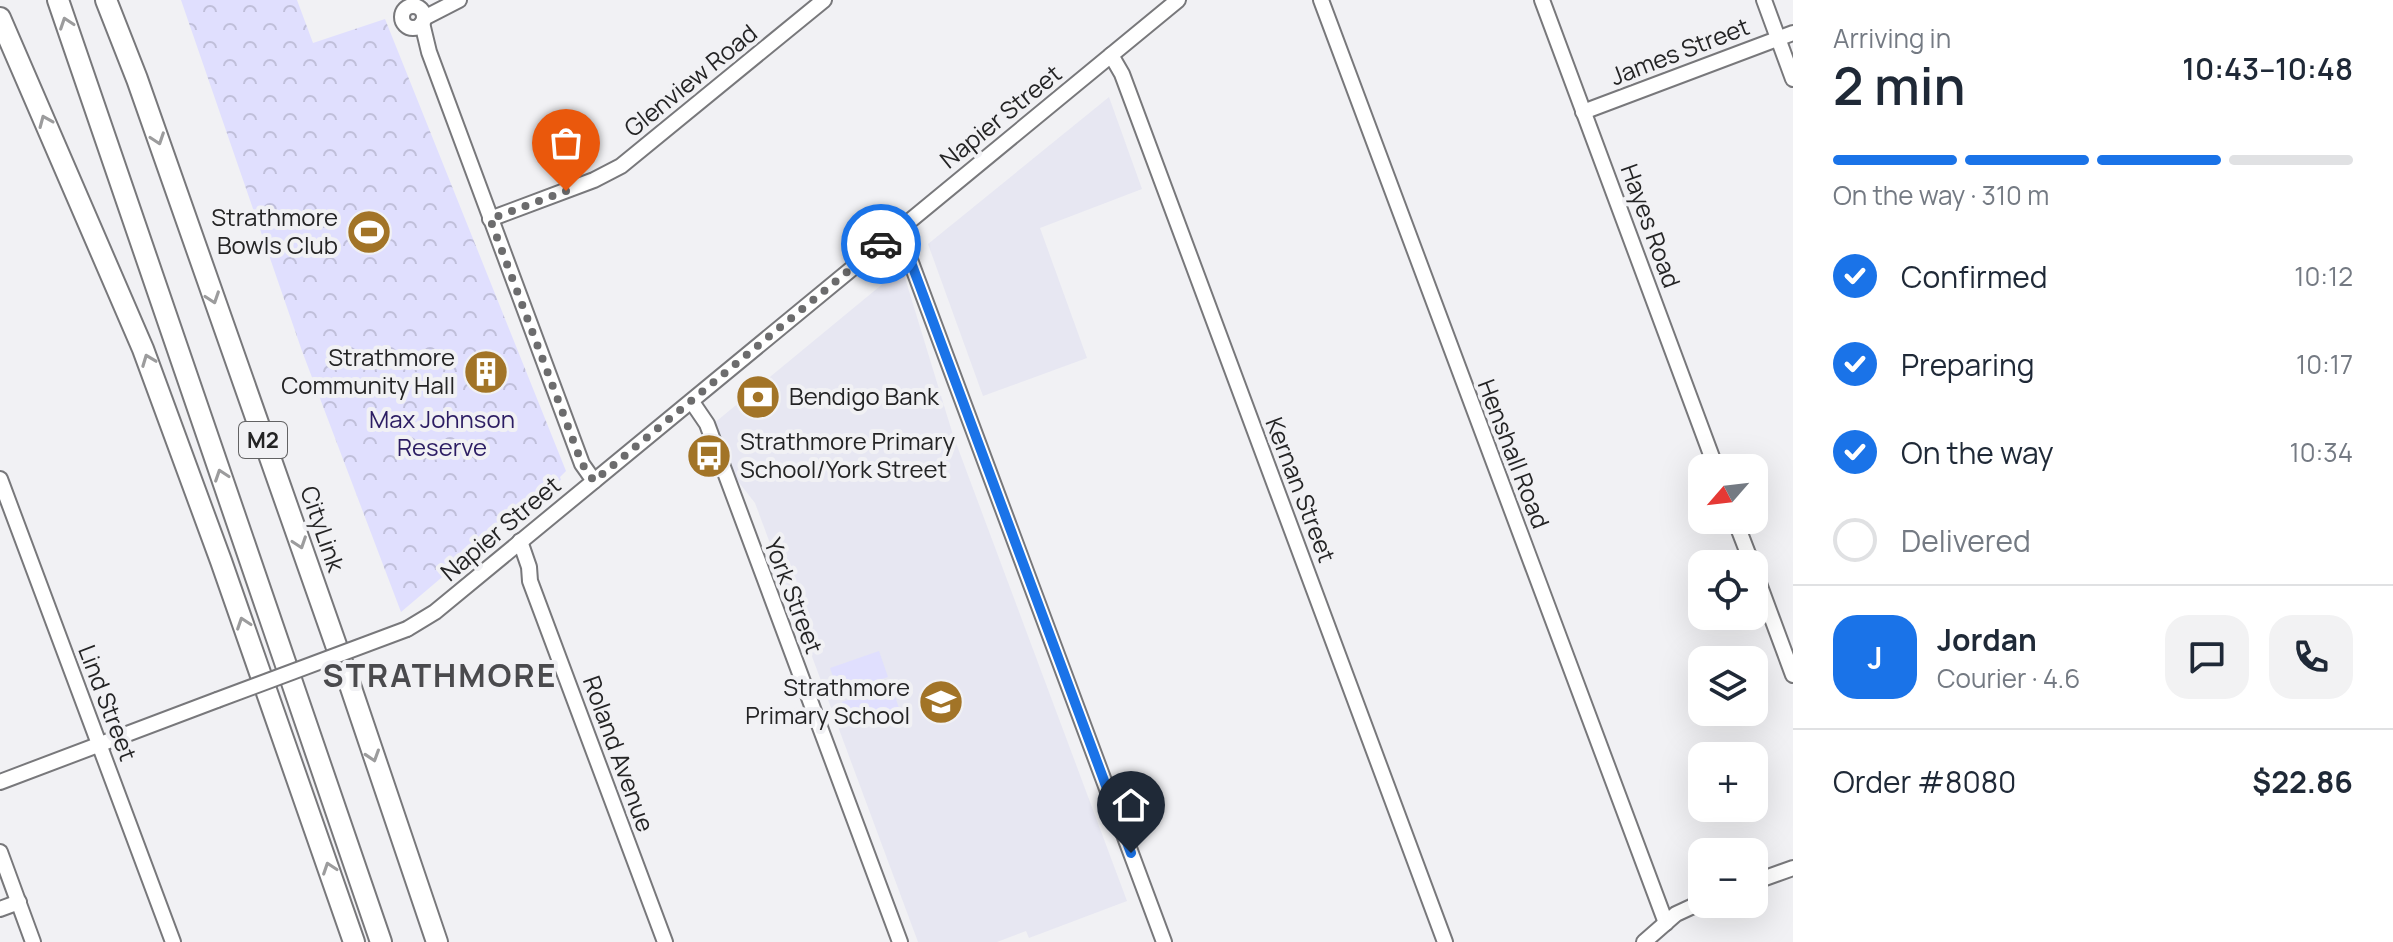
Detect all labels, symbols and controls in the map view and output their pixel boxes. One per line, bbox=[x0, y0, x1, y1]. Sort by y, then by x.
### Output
street label: James Street bbox=[1605, 9, 1754, 92]
street label: Glenview Road bbox=[617, 16, 763, 144]
one-way arrow bbox=[59, 17, 75, 31]
text: Arriving in bbox=[1833, 20, 1951, 56]
text: 10:43–10:48 bbox=[2182, 48, 2353, 89]
text: 2 min bbox=[1833, 50, 1966, 121]
street label: Napier Street bbox=[932, 57, 1068, 175]
pin bbox=[532, 109, 600, 191]
one-way arrow bbox=[39, 115, 55, 129]
icon: bag bbox=[544, 121, 588, 165]
one-way arrow bbox=[148, 131, 164, 145]
street label: Hayes Road bbox=[1614, 159, 1689, 292]
text: On the way · 310 m bbox=[1833, 177, 2049, 213]
place label: Strathmore Bowls Club bbox=[211, 200, 338, 261]
courier bbox=[841, 204, 921, 284]
sports icon: Strathmore Bowls Club bbox=[345, 208, 393, 256]
icon: car bbox=[859, 222, 903, 266]
icon: check bbox=[1833, 254, 1877, 298]
text: Confirmed bbox=[1901, 256, 2048, 297]
text: 10:12 bbox=[2294, 258, 2353, 294]
one-way arrow bbox=[204, 290, 220, 304]
place label: Strathmore Community Hall bbox=[281, 340, 455, 401]
icon: check bbox=[1833, 342, 1877, 386]
text: Preparing bbox=[1901, 344, 2035, 385]
text: 10:17 bbox=[2296, 346, 2353, 382]
building icon: Strathmore Community Hall bbox=[462, 348, 510, 396]
one-way arrow bbox=[141, 354, 158, 368]
bank icon: Bendigo Bank bbox=[734, 373, 782, 421]
street label: Henshall Road bbox=[1471, 374, 1558, 533]
place label: Bendigo Bank bbox=[789, 379, 940, 412]
park label: Max Johnson Reserve bbox=[369, 402, 515, 463]
street label: Kernan Street bbox=[1259, 412, 1344, 567]
road number: M2 bbox=[239, 422, 287, 458]
place label: Strathmore Primary School/York Street bbox=[740, 424, 955, 485]
icon: check bbox=[1833, 430, 1877, 474]
bus stop icon: Strathmore Primary School/York Street bbox=[685, 432, 733, 480]
text: On the way bbox=[1901, 432, 2054, 473]
text: 10:34 bbox=[2290, 434, 2353, 470]
north arrow bbox=[1688, 454, 1768, 534]
map controls bbox=[1688, 454, 1768, 918]
street label: Napier Street bbox=[433, 468, 567, 588]
one-way arrow bbox=[214, 469, 230, 483]
street label: CityLink bbox=[293, 481, 354, 577]
text: Delivered bbox=[1901, 520, 2031, 561]
street label: York Street bbox=[757, 533, 832, 658]
one-way arrow bbox=[290, 535, 306, 549]
button: locate bbox=[1688, 550, 1768, 630]
button: chat bbox=[2165, 615, 2249, 699]
button: phone bbox=[2269, 615, 2353, 699]
one-way arrow bbox=[236, 617, 252, 631]
text: Jordan bbox=[1937, 619, 2037, 660]
text: J bbox=[1867, 637, 1883, 678]
street label: Lind Street bbox=[71, 640, 146, 765]
button: layers bbox=[1688, 646, 1768, 726]
district label: STRATHMORE bbox=[323, 653, 557, 697]
text: Courier · 4.6 bbox=[1937, 660, 2080, 696]
place label: Strathmore Primary School bbox=[745, 670, 910, 731]
street label: Roland Avenue bbox=[576, 671, 663, 836]
school or university icon: Strathmore Primary School bbox=[917, 678, 965, 726]
button: + bbox=[1688, 742, 1768, 822]
one-way arrow bbox=[364, 749, 380, 763]
text: Order #8080 bbox=[1833, 761, 2016, 802]
text: $22.86 bbox=[2252, 761, 2353, 802]
pin bbox=[1097, 771, 1165, 853]
icon: home bbox=[1109, 783, 1153, 827]
button: − bbox=[1688, 838, 1768, 918]
one-way arrow bbox=[322, 862, 338, 876]

